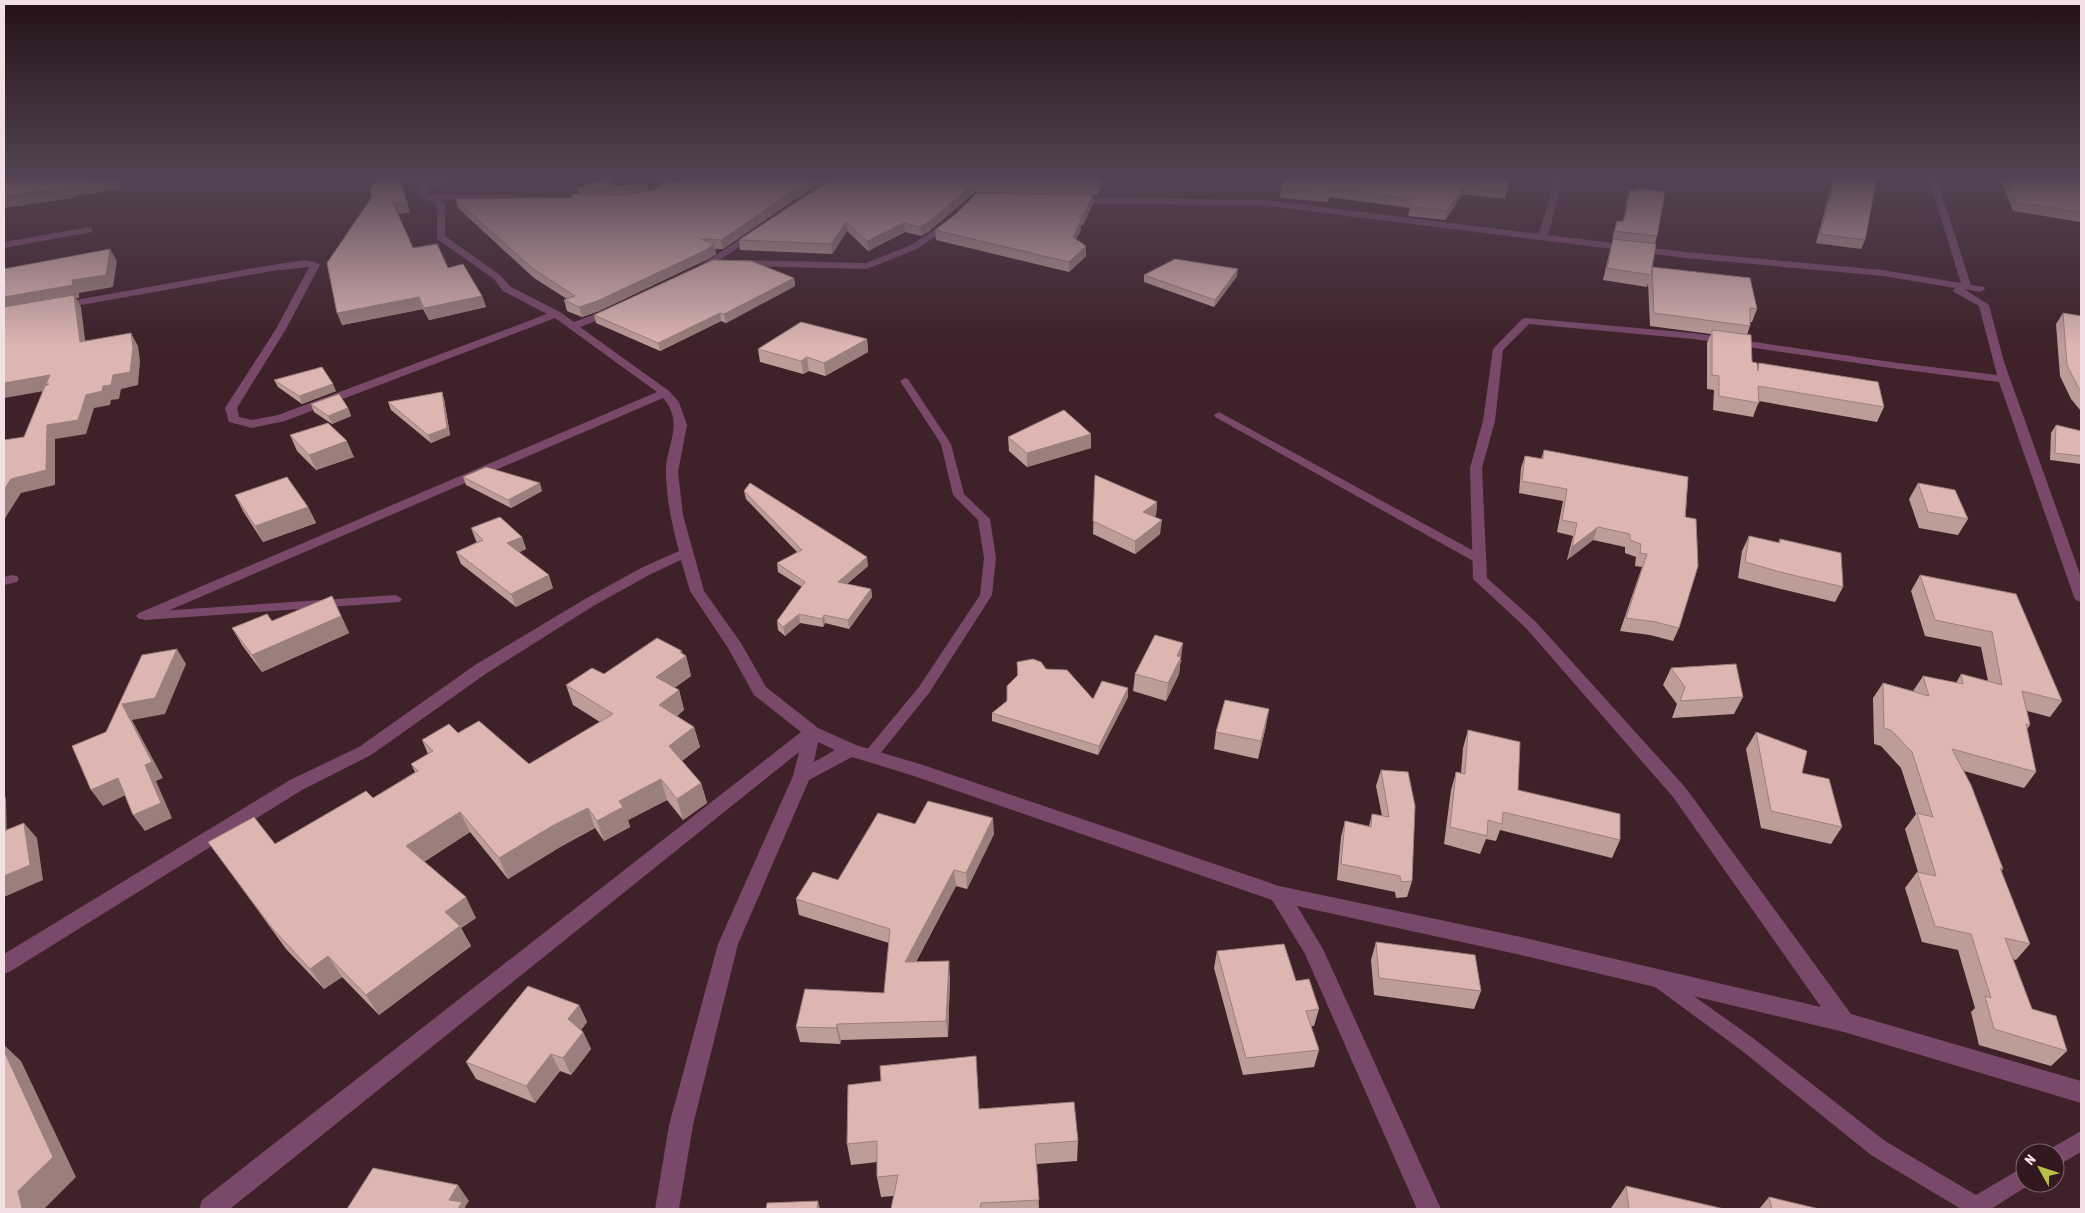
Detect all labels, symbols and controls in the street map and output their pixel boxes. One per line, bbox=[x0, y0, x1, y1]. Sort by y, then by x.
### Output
north arrow bbox=[2015, 1143, 2065, 1193]
text: N bbox=[2021, 1151, 2039, 1168]

